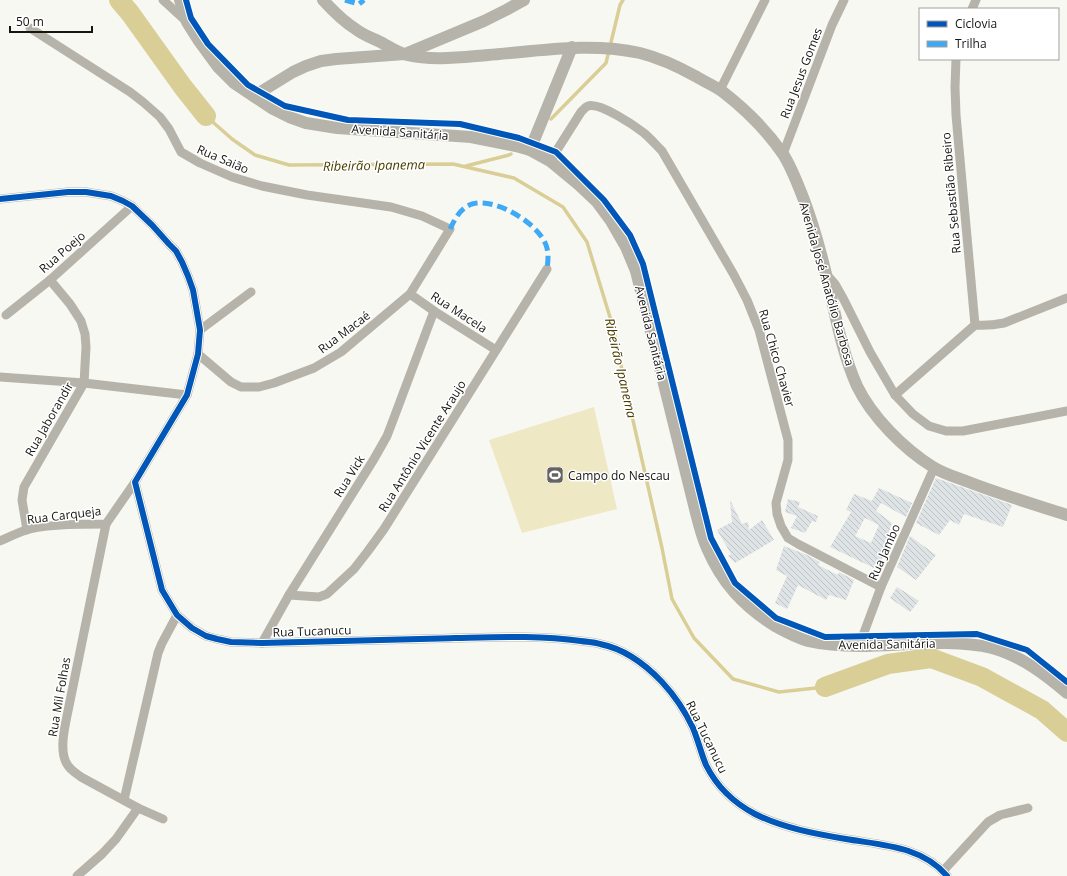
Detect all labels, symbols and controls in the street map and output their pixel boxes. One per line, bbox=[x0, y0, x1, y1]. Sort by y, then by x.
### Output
scale bar bbox=[10, 8, 92, 34]
legend bbox=[919, 8, 1059, 60]
text: 50 m bbox=[16, 13, 44, 30]
text: Ciclovia bbox=[955, 15, 997, 32]
street label: Rua Jesus Gomes bbox=[776, 25, 826, 121]
text: Trilha bbox=[955, 35, 987, 52]
street label: Avenida Sanitária bbox=[351, 120, 449, 144]
street label: Rua Sebastião Ribeiro bbox=[937, 132, 965, 254]
street label: Rua Saião bbox=[194, 140, 252, 178]
water label: Ribeirão Ipanema bbox=[323, 155, 426, 175]
street label: Avenida José Anatólio Barbosa bbox=[795, 200, 859, 368]
street label: Rua Poejo bbox=[35, 227, 89, 277]
street label: Avenida Sanitária bbox=[631, 284, 671, 382]
street label: Rua Macela bbox=[427, 287, 491, 337]
street label: Rua Macaé bbox=[314, 307, 374, 357]
street label: Rua Chico Chavier bbox=[755, 307, 799, 409]
water label: Ribeirão Ipanema bbox=[601, 316, 641, 420]
street label: Rua Antônio Vicente Araujo bbox=[374, 377, 470, 515]
street label: Rua Jaborandir bbox=[21, 379, 77, 459]
street label: Rua Vick bbox=[329, 451, 369, 500]
sports icon: Campo do Nescau bbox=[545, 465, 565, 485]
place label: Campo do Nescau bbox=[568, 467, 670, 484]
street label: Rua Carqueja bbox=[26, 502, 102, 528]
street label: Rua Jambo bbox=[864, 521, 904, 583]
street label: Rua Tucanucu bbox=[272, 621, 352, 641]
street label: Avenida Sanitária bbox=[838, 635, 936, 653]
street label: Rua Mil Folhas bbox=[44, 656, 74, 738]
street label: Rua Tucanucu bbox=[682, 698, 732, 776]

